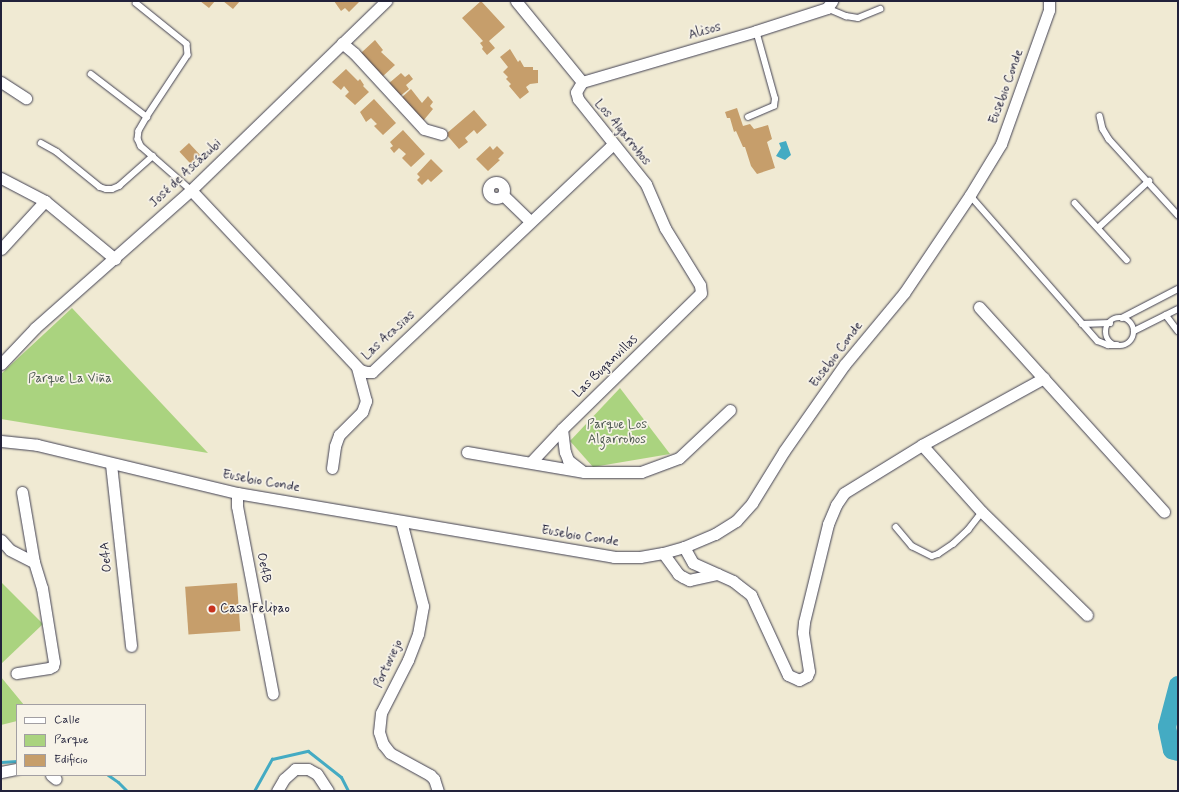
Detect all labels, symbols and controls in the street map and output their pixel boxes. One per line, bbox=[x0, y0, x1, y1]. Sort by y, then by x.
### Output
street label: Alisos bbox=[687, 20, 723, 44]
street label: Eusebio Conde bbox=[986, 48, 1028, 126]
street label: Los Algarrobos bbox=[590, 97, 654, 169]
street label: José de Ascázubi bbox=[147, 137, 225, 211]
street label: Las Acasias bbox=[360, 308, 418, 364]
street label: Eusebio Conde bbox=[807, 319, 867, 391]
street label: Las Buganvillas bbox=[569, 331, 643, 403]
park label: Parque La Viña bbox=[28, 371, 112, 387]
park label: Parque Los Algarrobos bbox=[587, 418, 647, 449]
street label: Eusebio Conde bbox=[221, 468, 301, 496]
street label: Eusebio Conde bbox=[540, 523, 620, 551]
street label: Oe4A bbox=[98, 541, 116, 573]
street label: Oe4B bbox=[252, 552, 274, 584]
place label: Casa Felipao bbox=[220, 601, 290, 617]
marker: Casa Felipao bbox=[207, 604, 217, 614]
street label: Portoviejo bbox=[371, 637, 407, 691]
legend bbox=[16, 704, 146, 776]
text: Calle bbox=[54, 712, 80, 728]
text: Parque bbox=[54, 732, 89, 748]
text: Edificio bbox=[54, 752, 88, 768]

